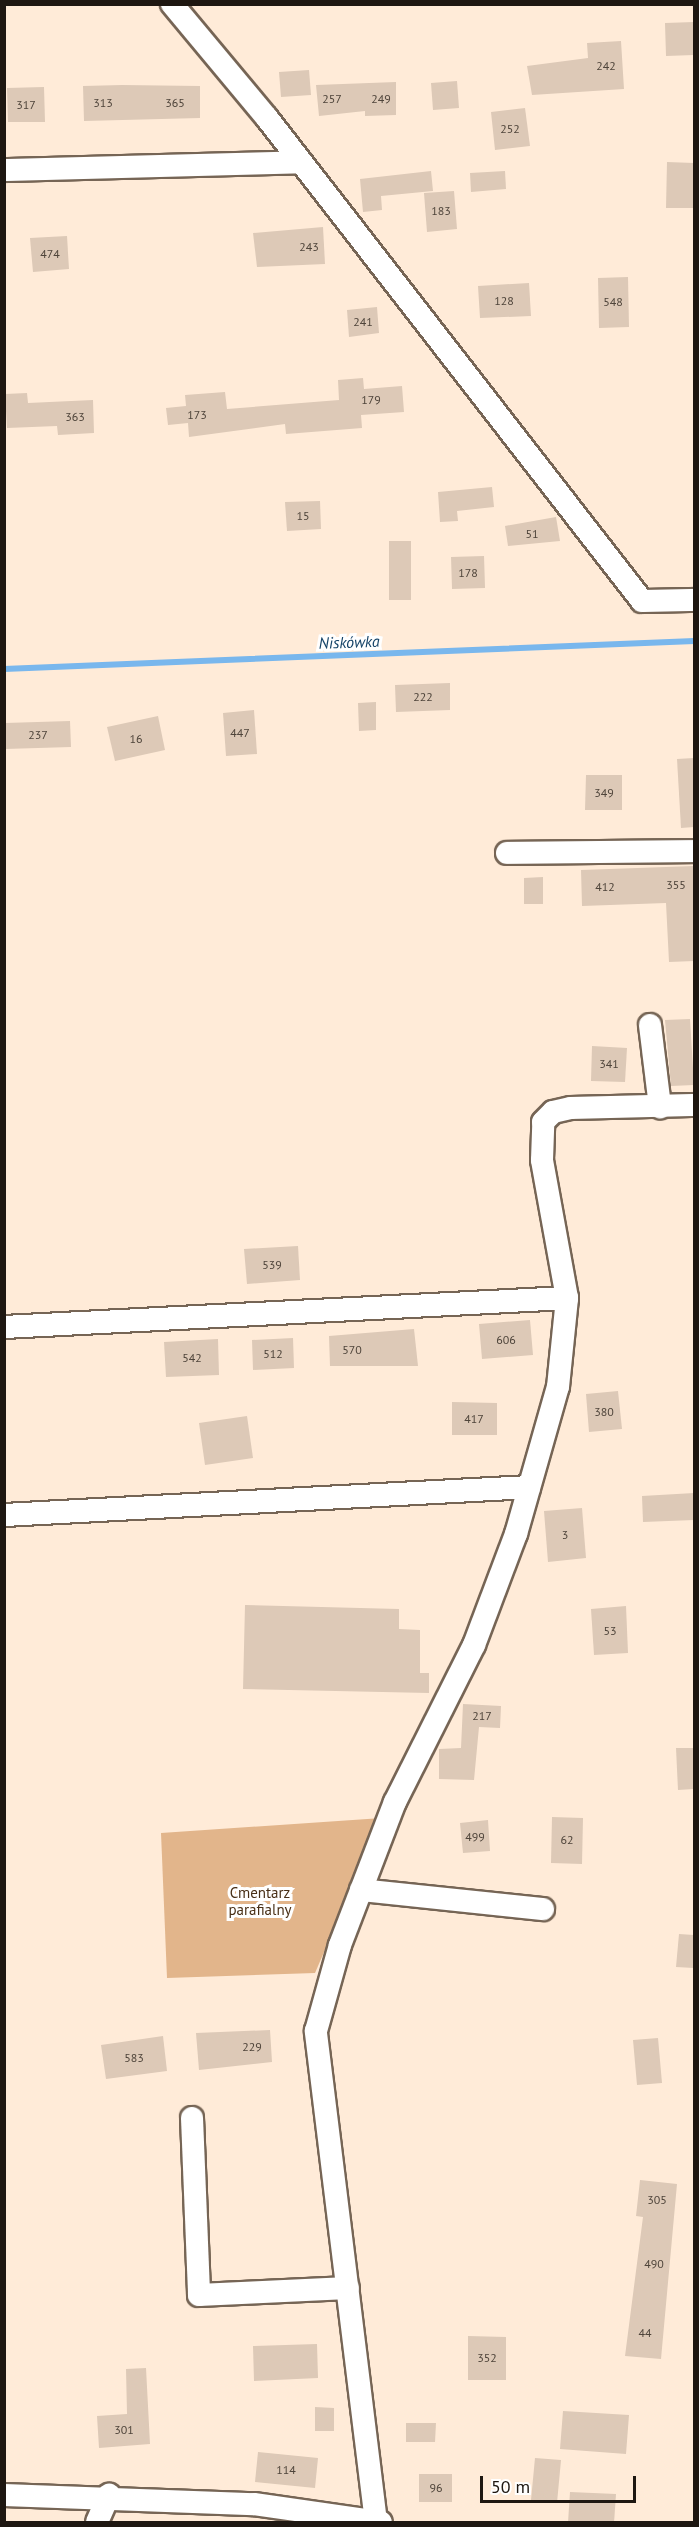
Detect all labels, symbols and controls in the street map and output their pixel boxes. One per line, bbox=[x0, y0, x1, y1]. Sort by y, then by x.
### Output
house number: 242 bbox=[596, 59, 616, 73]
house number: 257 bbox=[322, 92, 342, 106]
house number: 249 bbox=[371, 92, 391, 106]
house number: 313 bbox=[93, 96, 113, 110]
house number: 365 bbox=[165, 96, 185, 110]
house number: 317 bbox=[16, 98, 36, 112]
house number: 252 bbox=[500, 122, 520, 136]
house number: 183 bbox=[431, 204, 451, 218]
house number: 243 bbox=[299, 240, 319, 254]
house number: 474 bbox=[40, 247, 60, 261]
house number: 128 bbox=[494, 294, 514, 308]
house number: 548 bbox=[603, 295, 623, 309]
house number: 241 bbox=[353, 315, 373, 329]
house number: 179 bbox=[361, 393, 381, 407]
house number: 173 bbox=[187, 408, 207, 422]
house number: 363 bbox=[65, 410, 85, 424]
house number: 15 bbox=[296, 509, 310, 523]
house number: 51 bbox=[525, 527, 539, 541]
house number: 178 bbox=[458, 566, 478, 580]
water label: Niskówka bbox=[318, 631, 380, 653]
house number: 222 bbox=[413, 690, 433, 704]
house number: 447 bbox=[230, 726, 250, 740]
house number: 237 bbox=[28, 728, 48, 742]
house number: 16 bbox=[129, 732, 143, 746]
house number: 349 bbox=[594, 786, 614, 800]
house number: 355 bbox=[666, 878, 686, 892]
house number: 412 bbox=[595, 880, 615, 894]
house number: 341 bbox=[599, 1057, 619, 1071]
house number: 539 bbox=[262, 1258, 282, 1272]
house number: 606 bbox=[496, 1333, 516, 1347]
house number: 570 bbox=[342, 1343, 362, 1357]
house number: 512 bbox=[263, 1347, 283, 1361]
house number: 542 bbox=[182, 1351, 202, 1365]
house number: 380 bbox=[594, 1405, 614, 1419]
house number: 417 bbox=[464, 1412, 484, 1426]
house number: 3 bbox=[562, 1528, 568, 1542]
house number: 53 bbox=[603, 1624, 617, 1638]
house number: 217 bbox=[472, 1709, 492, 1723]
house number: 499 bbox=[465, 1830, 485, 1844]
house number: 62 bbox=[560, 1833, 574, 1847]
park label: Cmentarz parafialny bbox=[228, 1883, 292, 1918]
house number: 229 bbox=[242, 2040, 262, 2054]
house number: 583 bbox=[124, 2051, 144, 2065]
house number: 305 bbox=[647, 2193, 667, 2207]
house number: 490 bbox=[644, 2257, 664, 2271]
house number: 44 bbox=[638, 2326, 652, 2340]
house number: 352 bbox=[477, 2351, 497, 2365]
house number: 301 bbox=[114, 2423, 134, 2437]
house number: 114 bbox=[276, 2463, 296, 2477]
scale bar bbox=[483, 2464, 639, 2502]
text: 50 m bbox=[491, 2475, 530, 2498]
house number: 96 bbox=[429, 2481, 443, 2495]

